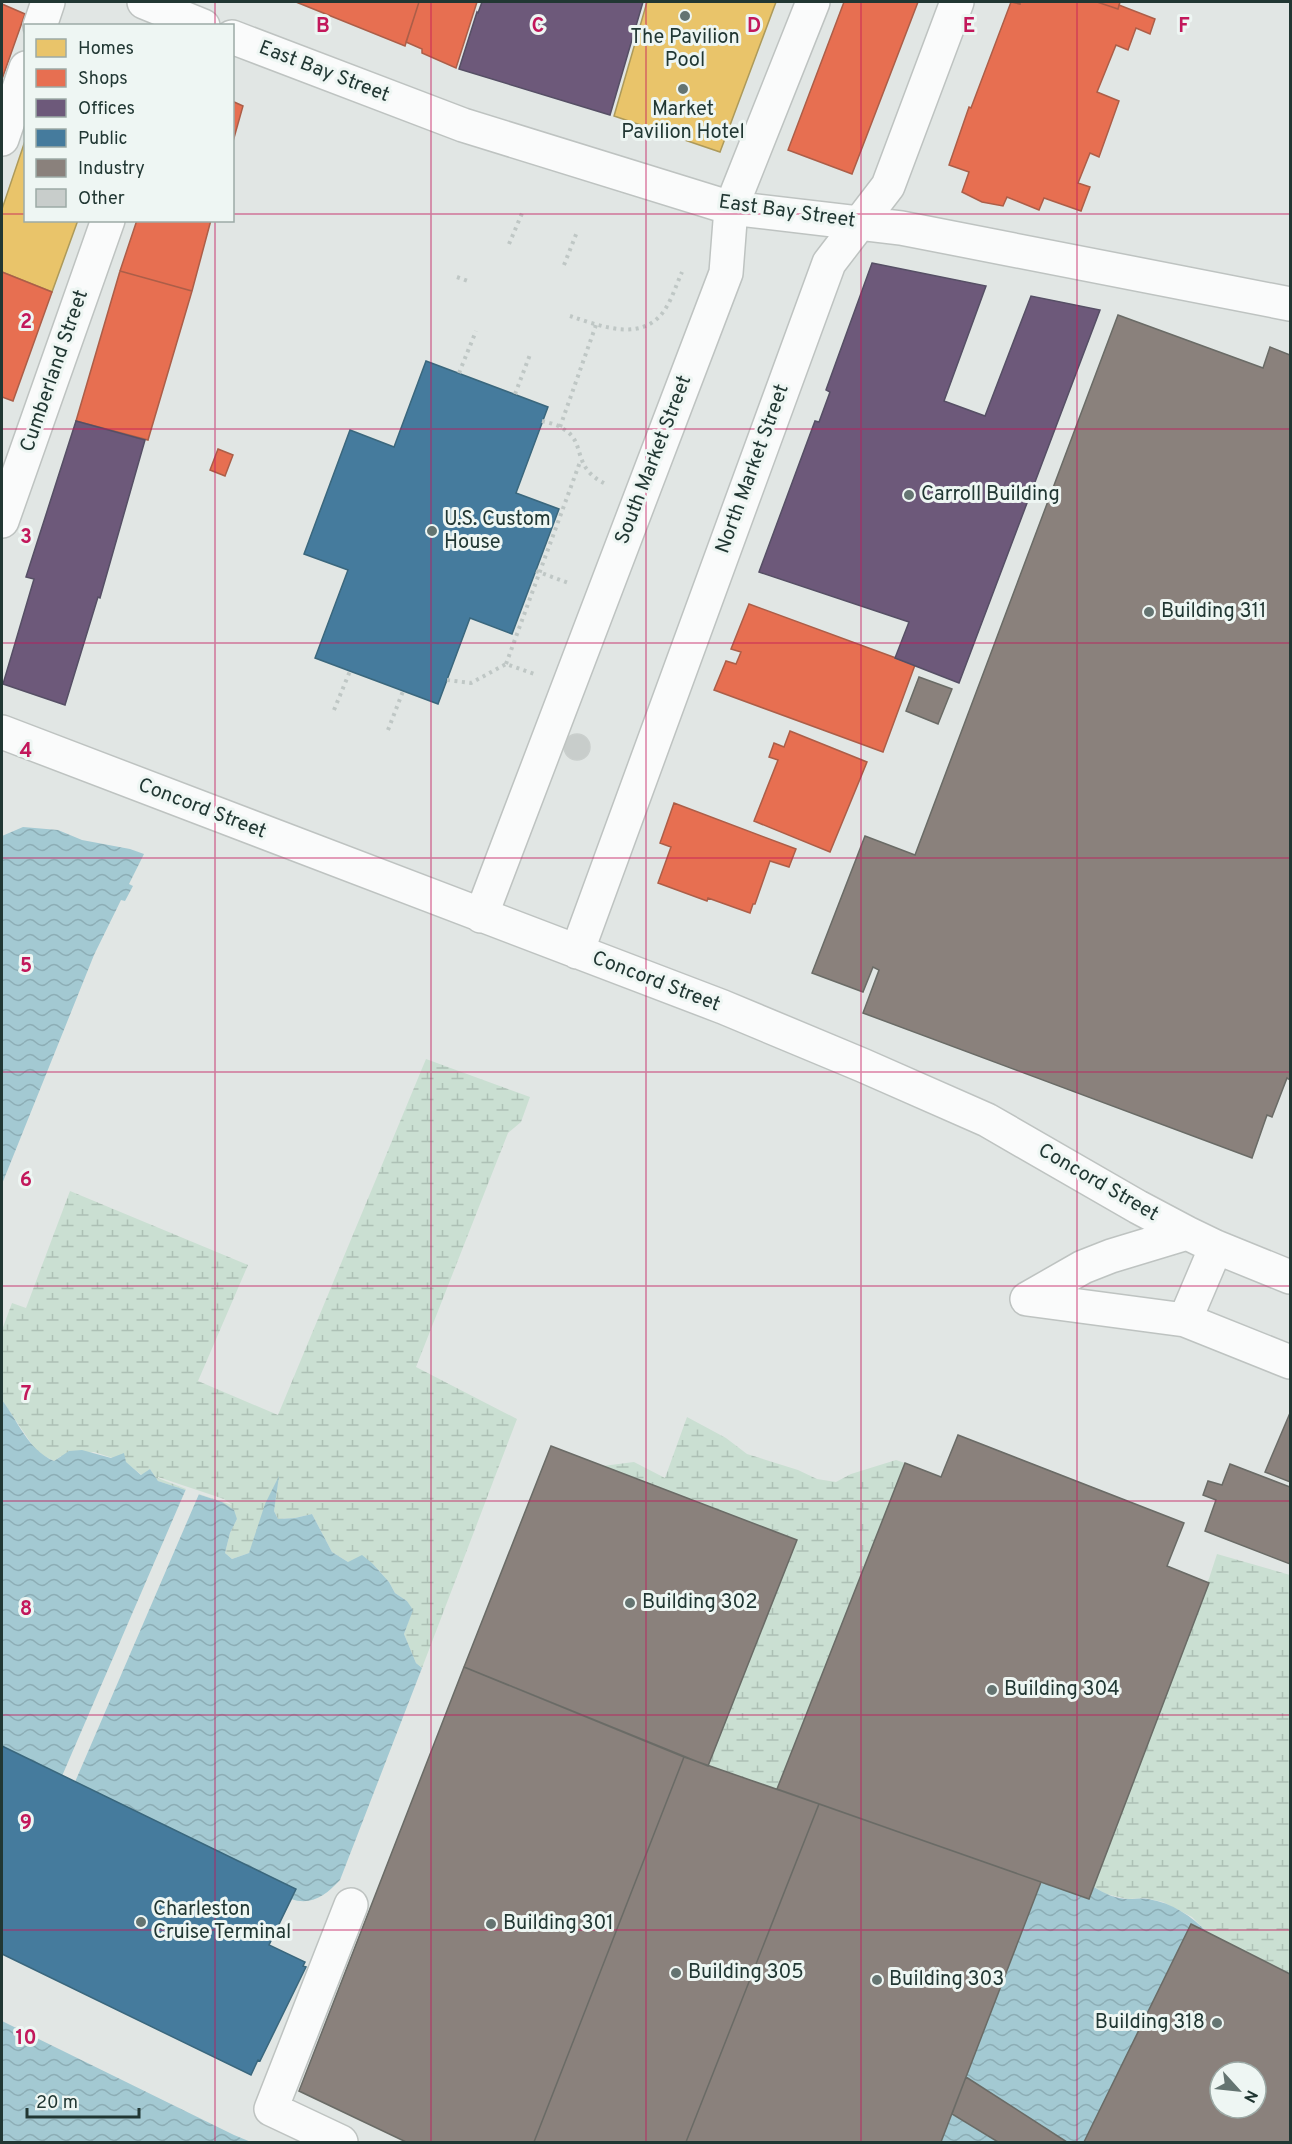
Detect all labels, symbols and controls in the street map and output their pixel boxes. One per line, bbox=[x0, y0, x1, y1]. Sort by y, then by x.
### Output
marker: The Pavilion Pool bbox=[678, 9, 692, 23]
text: B bbox=[316, 14, 330, 40]
text: C bbox=[532, 14, 544, 40]
text: D bbox=[747, 14, 761, 40]
text: E bbox=[963, 14, 975, 40]
text: F bbox=[1178, 14, 1190, 40]
legend bbox=[24, 24, 234, 222]
place label: The Pavilion Pool bbox=[630, 25, 740, 74]
street label: East Bay Street bbox=[255, 35, 393, 109]
text: Homes bbox=[78, 38, 134, 61]
text: Shops bbox=[78, 68, 128, 91]
marker: Market Pavilion Hotel bbox=[676, 82, 690, 96]
place label: Market Pavilion Hotel bbox=[621, 97, 745, 146]
text: Offices bbox=[78, 98, 135, 121]
text: Public bbox=[78, 128, 128, 151]
text: Industry bbox=[78, 158, 145, 181]
text: Other bbox=[78, 188, 125, 211]
street label: East Bay Street bbox=[717, 190, 857, 234]
street label: Cumberland Street bbox=[15, 286, 95, 456]
text: 2 bbox=[20, 310, 32, 336]
street label: South Market Street bbox=[610, 372, 698, 548]
street label: North Market Street bbox=[710, 381, 796, 557]
place label: Carroll Building bbox=[921, 482, 1060, 508]
marker: Carroll Building bbox=[902, 488, 916, 502]
place label: U.S. Custom House bbox=[444, 507, 551, 556]
marker: U.S. Custom House bbox=[425, 524, 439, 538]
text: 3 bbox=[20, 525, 32, 551]
place label: Building 311 bbox=[1161, 599, 1266, 625]
marker: Building 311 bbox=[1142, 605, 1156, 619]
text: 4 bbox=[20, 739, 32, 765]
street label: Concord Street bbox=[134, 773, 270, 845]
street label: Concord Street bbox=[588, 946, 724, 1018]
text: 5 bbox=[20, 954, 32, 980]
street label: Concord Street bbox=[1033, 1138, 1163, 1228]
text: 6 bbox=[20, 1168, 32, 1194]
text: 7 bbox=[21, 1382, 31, 1408]
place label: Building 302 bbox=[642, 1590, 757, 1616]
marker: Building 302 bbox=[623, 1596, 637, 1610]
text: 8 bbox=[20, 1597, 32, 1623]
place label: Building 304 bbox=[1004, 1677, 1120, 1703]
marker: Building 304 bbox=[985, 1683, 999, 1697]
text: 9 bbox=[20, 1811, 32, 1837]
place label: Charleston Cruise Terminal bbox=[153, 1897, 291, 1946]
place label: Building 301 bbox=[503, 1911, 614, 1937]
marker: Charleston Cruise Terminal bbox=[134, 1915, 148, 1929]
marker: Building 301 bbox=[484, 1917, 498, 1931]
place label: Building 305 bbox=[688, 1960, 804, 1986]
marker: Building 305 bbox=[669, 1966, 683, 1980]
place label: Building 303 bbox=[889, 1967, 1004, 1993]
marker: Building 303 bbox=[870, 1973, 884, 1987]
place label: Building 318 bbox=[1095, 2010, 1205, 2036]
marker: Building 318 bbox=[1210, 2016, 1224, 2030]
text: 10 bbox=[15, 2026, 37, 2052]
north arrow bbox=[1208, 2060, 1268, 2120]
scale bar bbox=[27, 2081, 140, 2119]
text: N bbox=[1238, 2086, 1261, 2106]
text: 20 m bbox=[36, 2092, 78, 2115]

